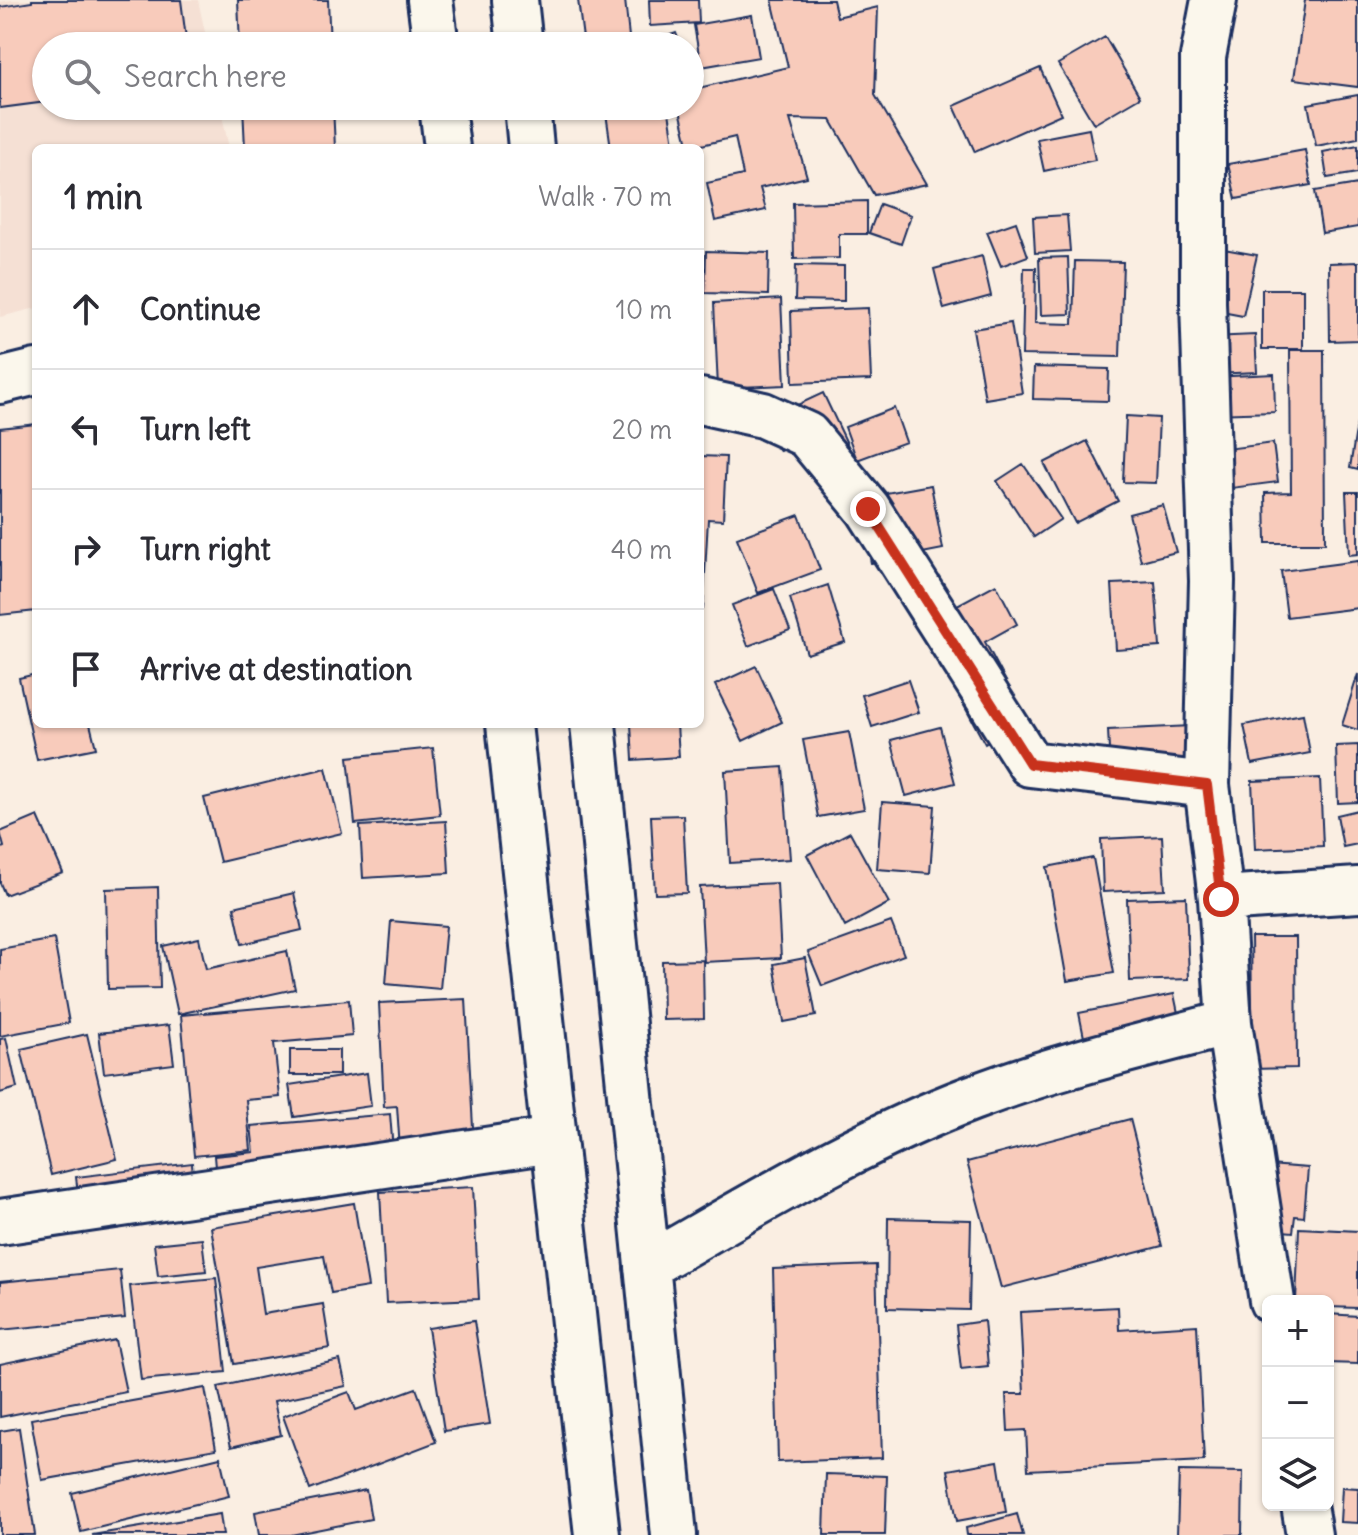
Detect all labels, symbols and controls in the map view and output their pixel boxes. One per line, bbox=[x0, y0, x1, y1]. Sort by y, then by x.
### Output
search box bbox=[32, 32, 704, 120]
icon: search bbox=[60, 54, 104, 98]
text: Search here bbox=[124, 57, 287, 95]
text: 1 min bbox=[64, 175, 143, 218]
text: Walk · 70 m bbox=[538, 180, 672, 213]
icon: ahead bbox=[64, 287, 108, 331]
text: Continue bbox=[140, 290, 261, 328]
text: 10 m bbox=[616, 293, 672, 326]
icon: left bbox=[64, 407, 108, 451]
text: Turn left bbox=[140, 410, 251, 448]
text: 20 m bbox=[612, 413, 672, 446]
route end bbox=[850, 491, 886, 527]
icon: right bbox=[64, 527, 108, 571]
text: Turn right bbox=[140, 530, 271, 568]
text: 40 m bbox=[611, 533, 672, 566]
icon: arrive bbox=[64, 647, 108, 691]
text: Arrive at destination bbox=[140, 650, 412, 688]
route start bbox=[1203, 881, 1239, 917]
map controls bbox=[1262, 1295, 1334, 1511]
button: + bbox=[1262, 1295, 1334, 1367]
button: − bbox=[1262, 1367, 1334, 1439]
button: layers bbox=[1262, 1439, 1334, 1511]

